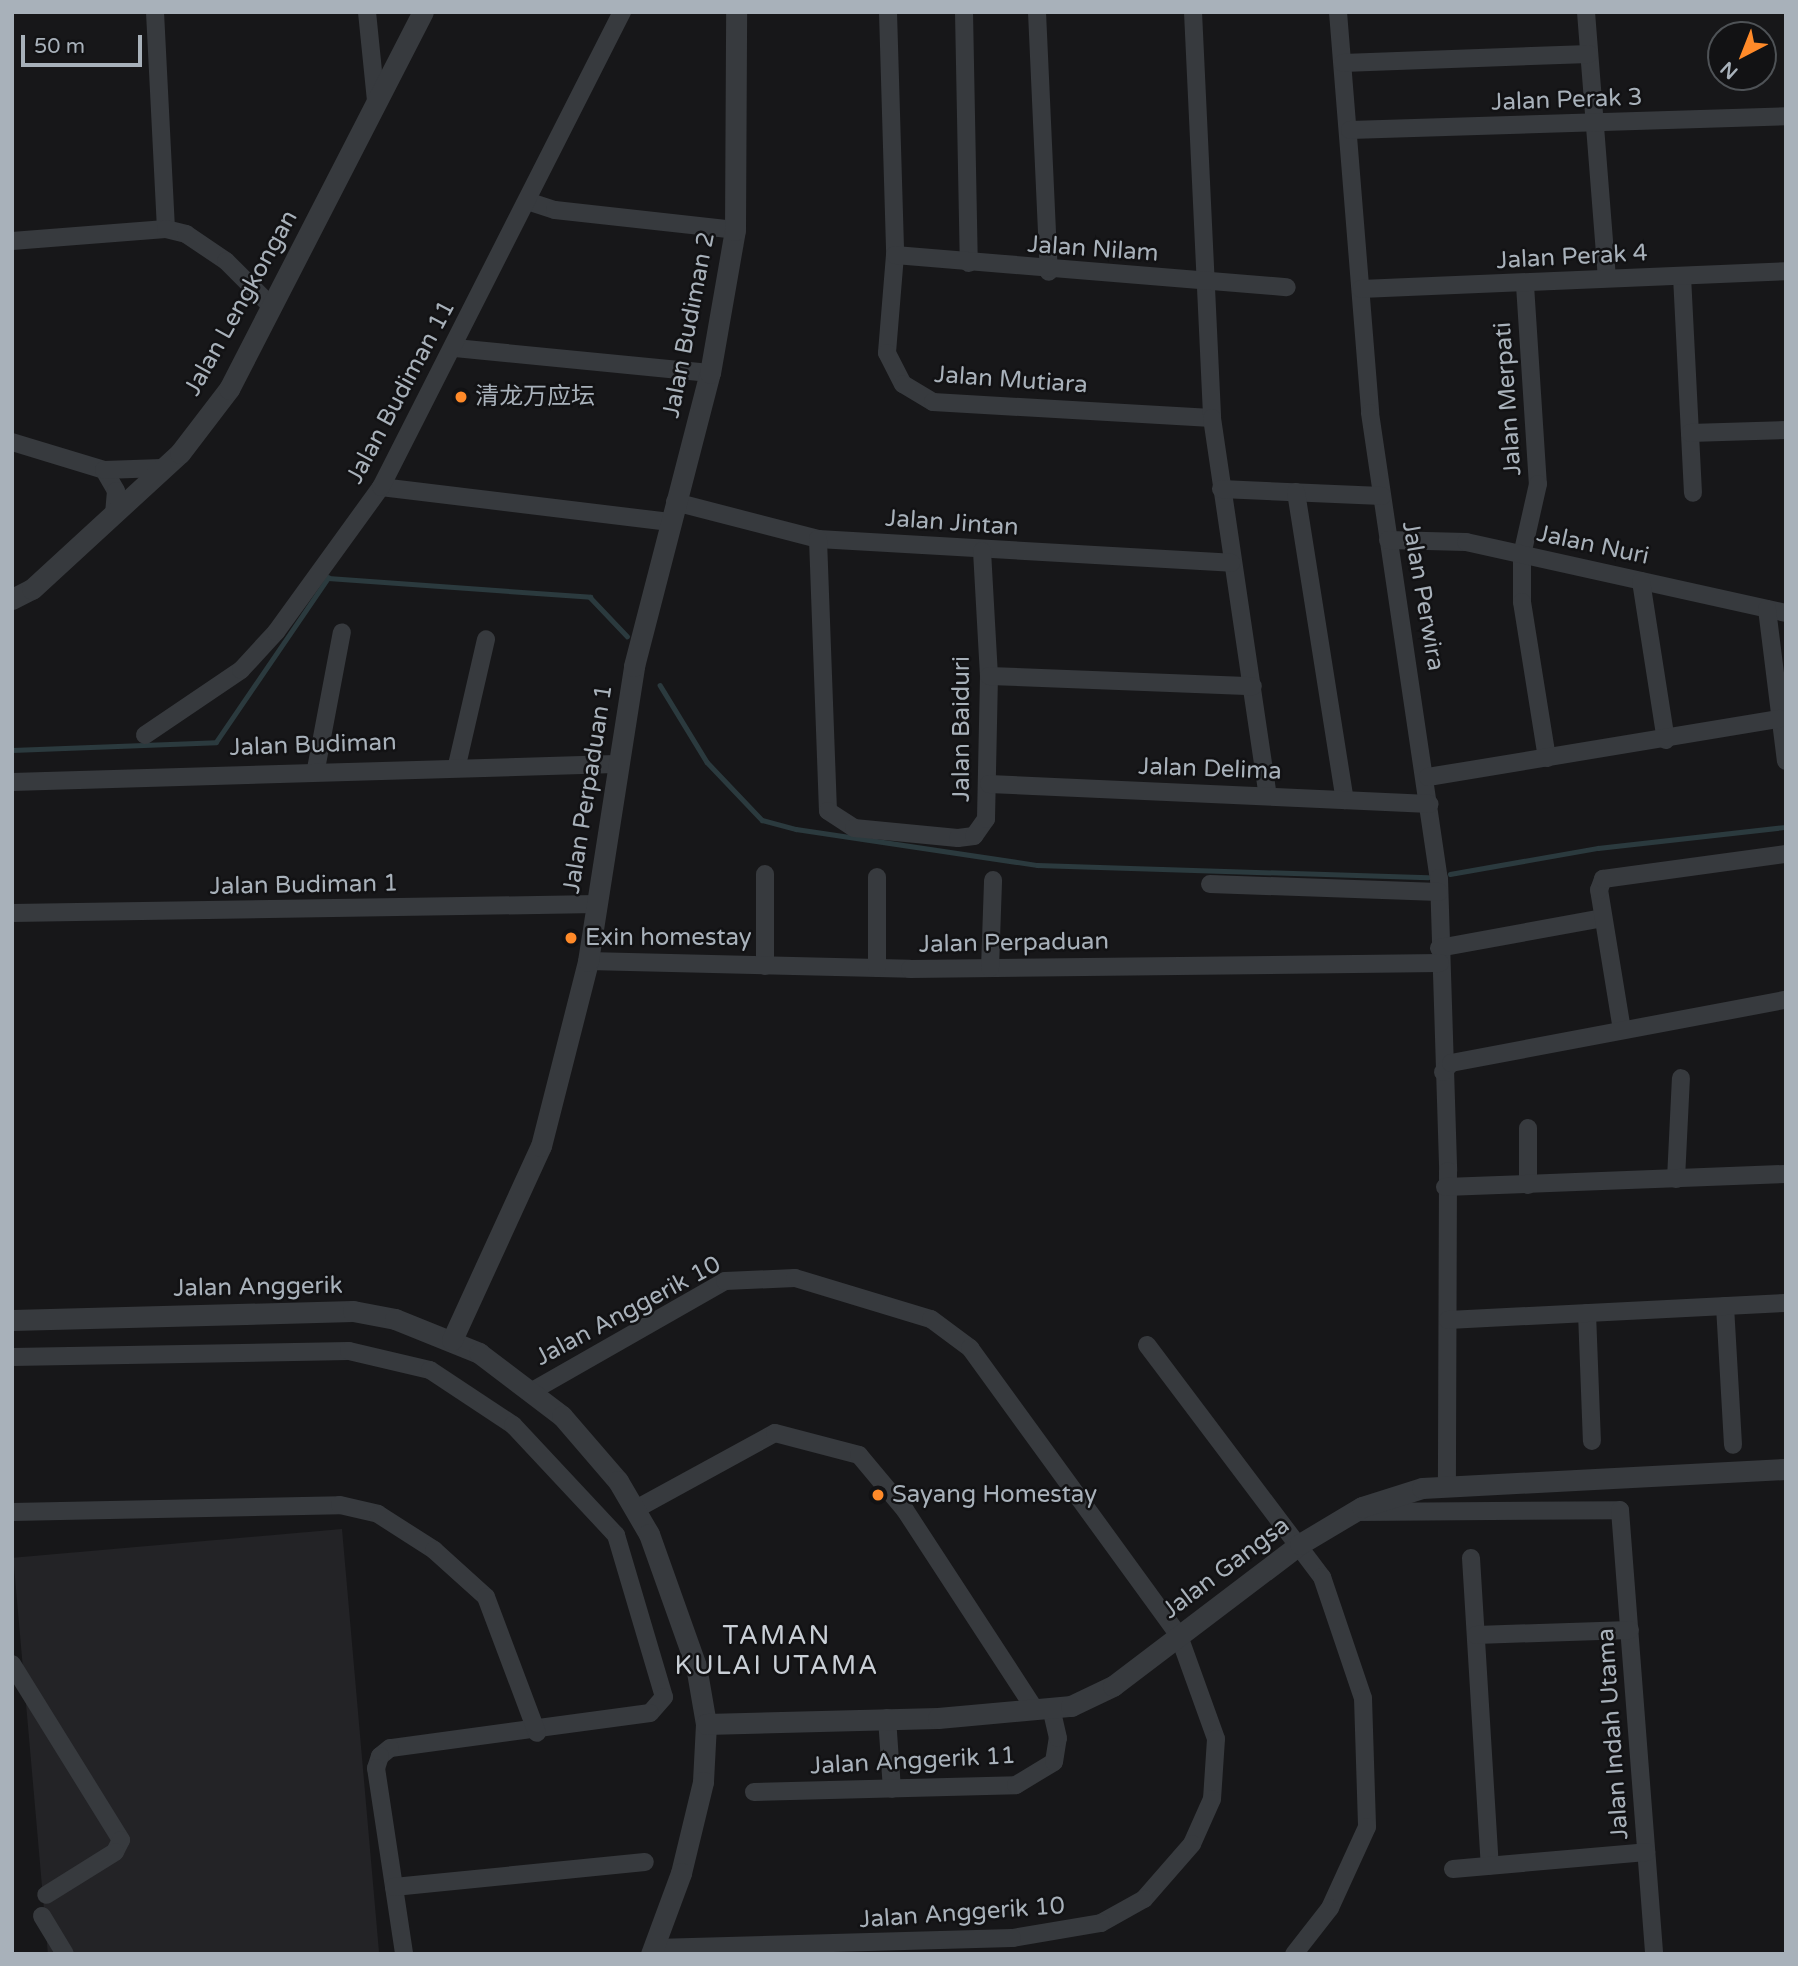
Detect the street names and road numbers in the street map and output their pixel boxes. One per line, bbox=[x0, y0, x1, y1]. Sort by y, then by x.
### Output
street label: Jalan Perak 3 bbox=[1491, 83, 1643, 117]
street label: Jalan Lengkongan bbox=[178, 205, 304, 401]
street label: Jalan Budiman 2 bbox=[657, 230, 721, 420]
street label: Jalan Nilam bbox=[1026, 230, 1160, 268]
street label: Jalan Perak 4 bbox=[1496, 239, 1648, 275]
street label: Jalan Budiman 11 bbox=[340, 295, 462, 489]
street label: Jalan Merpati bbox=[1488, 321, 1528, 477]
street label: Jalan Mutiara bbox=[933, 360, 1089, 400]
street label: Jalan Jintan bbox=[884, 504, 1020, 542]
street label: Jalan Perwira bbox=[1396, 519, 1450, 673]
street label: Jalan Nuri bbox=[1534, 519, 1652, 571]
street label: Jalan Baiduri bbox=[948, 656, 976, 802]
street label: Jalan Perpaduan 1 bbox=[557, 682, 619, 896]
street label: Jalan Budiman bbox=[229, 728, 397, 762]
street label: Jalan Delima bbox=[1138, 752, 1282, 786]
street label: Jalan Budiman 1 bbox=[209, 869, 399, 901]
street label: Jalan Perpaduan bbox=[919, 927, 1109, 959]
street label: Jalan Anggerik 10 bbox=[530, 1250, 726, 1372]
street label: Jalan Anggerik bbox=[173, 1271, 343, 1303]
street label: Jalan Gangsa bbox=[1157, 1511, 1295, 1625]
street label: Jalan Indah Utama bbox=[1591, 1627, 1635, 1841]
street label: Jalan Anggerik 11 bbox=[809, 1741, 1017, 1781]
street label: Jalan Anggerik 10 bbox=[858, 1891, 1066, 1935]

